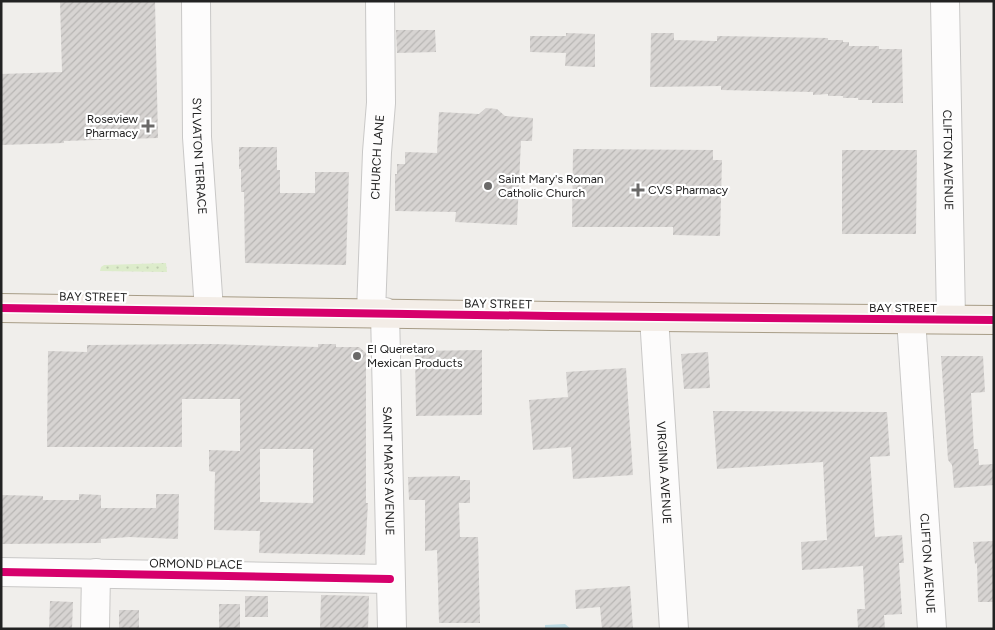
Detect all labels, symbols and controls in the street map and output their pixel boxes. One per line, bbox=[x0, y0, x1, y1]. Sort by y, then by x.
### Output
street label: SYLVATON TERRACE bbox=[190, 97, 209, 215]
street label: CLIFTON AVENUE bbox=[940, 109, 956, 211]
place label: Roseview Pharmacy bbox=[85, 112, 139, 140]
street label: CHURCH LANE bbox=[368, 114, 387, 200]
marker: Roseview Pharmacy bbox=[142, 120, 154, 132]
place label: Saint Mary's Roman Catholic Church bbox=[498, 172, 604, 200]
marker: Saint Mary's Roman Catholic Church bbox=[482, 180, 494, 192]
place label: CVS Pharmacy bbox=[648, 183, 729, 197]
marker: CVS Pharmacy bbox=[632, 184, 644, 196]
street label: BAY STREET bbox=[59, 289, 127, 305]
street label: BAY STREET bbox=[464, 296, 532, 312]
street label: BAY STREET bbox=[869, 301, 937, 315]
place label: El Queretaro Mexican Products bbox=[367, 342, 463, 370]
marker: El Queretaro Mexican Products bbox=[351, 350, 363, 362]
street label: SAINT MARYS AVENUE bbox=[380, 406, 397, 536]
street label: VIRGINIA AVENUE bbox=[654, 421, 674, 524]
street label: CLIFTON AVENUE bbox=[917, 513, 938, 614]
street label: ORMOND PLACE bbox=[149, 556, 243, 572]

